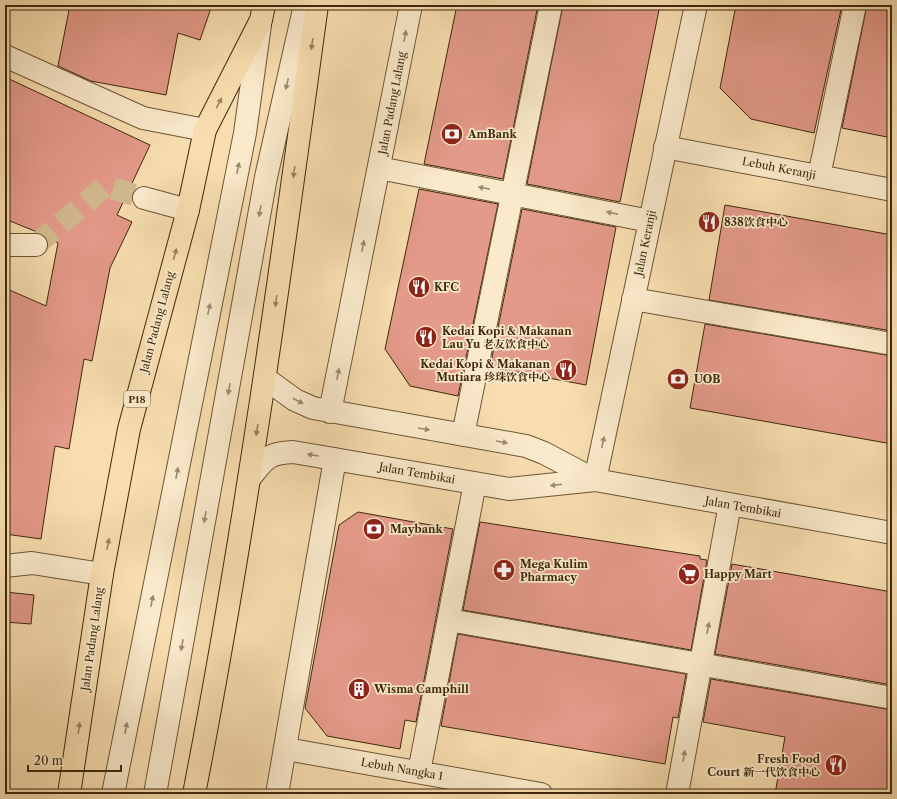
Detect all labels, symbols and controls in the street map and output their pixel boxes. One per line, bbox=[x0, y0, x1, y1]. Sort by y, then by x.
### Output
one-way arrow bbox=[402, 30, 408, 43]
one-way arrow bbox=[309, 38, 315, 50]
street label: Jalan Padang Lalang bbox=[375, 50, 409, 157]
one-way arrow bbox=[283, 78, 289, 90]
one-way arrow bbox=[216, 97, 222, 109]
bank icon: AmBank bbox=[439, 121, 465, 147]
place label: AmBank bbox=[467, 127, 518, 141]
street label: Lebuh Keranji bbox=[741, 154, 818, 182]
one-way arrow bbox=[236, 162, 242, 174]
one-way arrow bbox=[291, 166, 297, 178]
one-way arrow bbox=[478, 185, 490, 191]
one-way arrow bbox=[257, 205, 263, 217]
street label: Jalan Keranji bbox=[631, 208, 659, 279]
restaurant icon: 838饮食中心 bbox=[696, 209, 722, 235]
one-way arrow bbox=[605, 210, 618, 216]
place label: 838饮食中心 bbox=[724, 215, 788, 229]
one-way arrow bbox=[361, 240, 367, 252]
one-way arrow bbox=[173, 248, 179, 260]
street label: Jalan Padang Lalang bbox=[136, 270, 177, 376]
restaurant icon: KFC bbox=[406, 274, 432, 300]
place label: KFC bbox=[434, 280, 459, 294]
one-way arrow bbox=[273, 295, 279, 307]
one-way arrow bbox=[207, 303, 213, 315]
restaurant icon: Kedai Kopi & Makanan Lau Yu 老友饮食中心 bbox=[413, 324, 439, 350]
place label: Kedai Kopi & Makanan Lau Yu 老友饮食中心 bbox=[442, 324, 572, 351]
place label: Kedai Kopi & Makanan Mutiara 珍珠饮食中心 bbox=[420, 357, 550, 384]
restaurant icon: Kedai Kopi & Makanan Mutiara 珍珠饮食中心 bbox=[553, 357, 579, 383]
bank icon: UOB bbox=[665, 366, 691, 392]
one-way arrow bbox=[335, 368, 341, 380]
place label: UOB bbox=[694, 372, 720, 386]
one-way arrow bbox=[225, 383, 231, 395]
road number: P18 bbox=[124, 391, 150, 407]
one-way arrow bbox=[292, 397, 304, 404]
one-way arrow bbox=[254, 424, 260, 436]
one-way arrow bbox=[418, 426, 430, 432]
one-way arrow bbox=[600, 436, 606, 448]
one-way arrow bbox=[495, 439, 508, 445]
one-way arrow bbox=[307, 452, 319, 458]
street label: Jalan Tembikai bbox=[376, 459, 457, 487]
one-way arrow bbox=[174, 467, 180, 479]
one-way arrow bbox=[550, 482, 562, 488]
street label: Jalan Tembikai bbox=[702, 493, 783, 521]
one-way arrow bbox=[202, 511, 208, 523]
bank icon: Maybank bbox=[361, 516, 387, 542]
place label: Maybank bbox=[390, 522, 444, 536]
one-way arrow bbox=[105, 538, 111, 550]
pharmacy icon: Mega Kulim Pharmacy bbox=[491, 557, 517, 583]
place label: Mega Kulim Pharmacy bbox=[520, 557, 588, 584]
supermarket icon: Happy Mart bbox=[676, 561, 702, 587]
place label: Happy Mart bbox=[704, 567, 772, 581]
street label: Jalan Padang Lalang bbox=[78, 586, 106, 694]
one-way arrow bbox=[149, 595, 155, 607]
one-way arrow bbox=[705, 622, 711, 634]
one-way arrow bbox=[179, 639, 185, 651]
building icon: Wisma Camphill bbox=[346, 676, 372, 702]
place label: Wisma Camphill bbox=[373, 682, 469, 696]
one-way arrow bbox=[76, 722, 82, 734]
one-way arrow bbox=[124, 722, 130, 734]
scale bar bbox=[28, 747, 121, 773]
one-way arrow bbox=[681, 750, 687, 762]
place label: Fresh Food Court 新一代饮食中心 bbox=[707, 752, 821, 779]
restaurant icon: Fresh Food Court 新一代饮食中心 bbox=[823, 752, 849, 778]
text: 20 m bbox=[34, 753, 63, 768]
street label: Lebuh Nangka 1 bbox=[360, 755, 445, 783]

